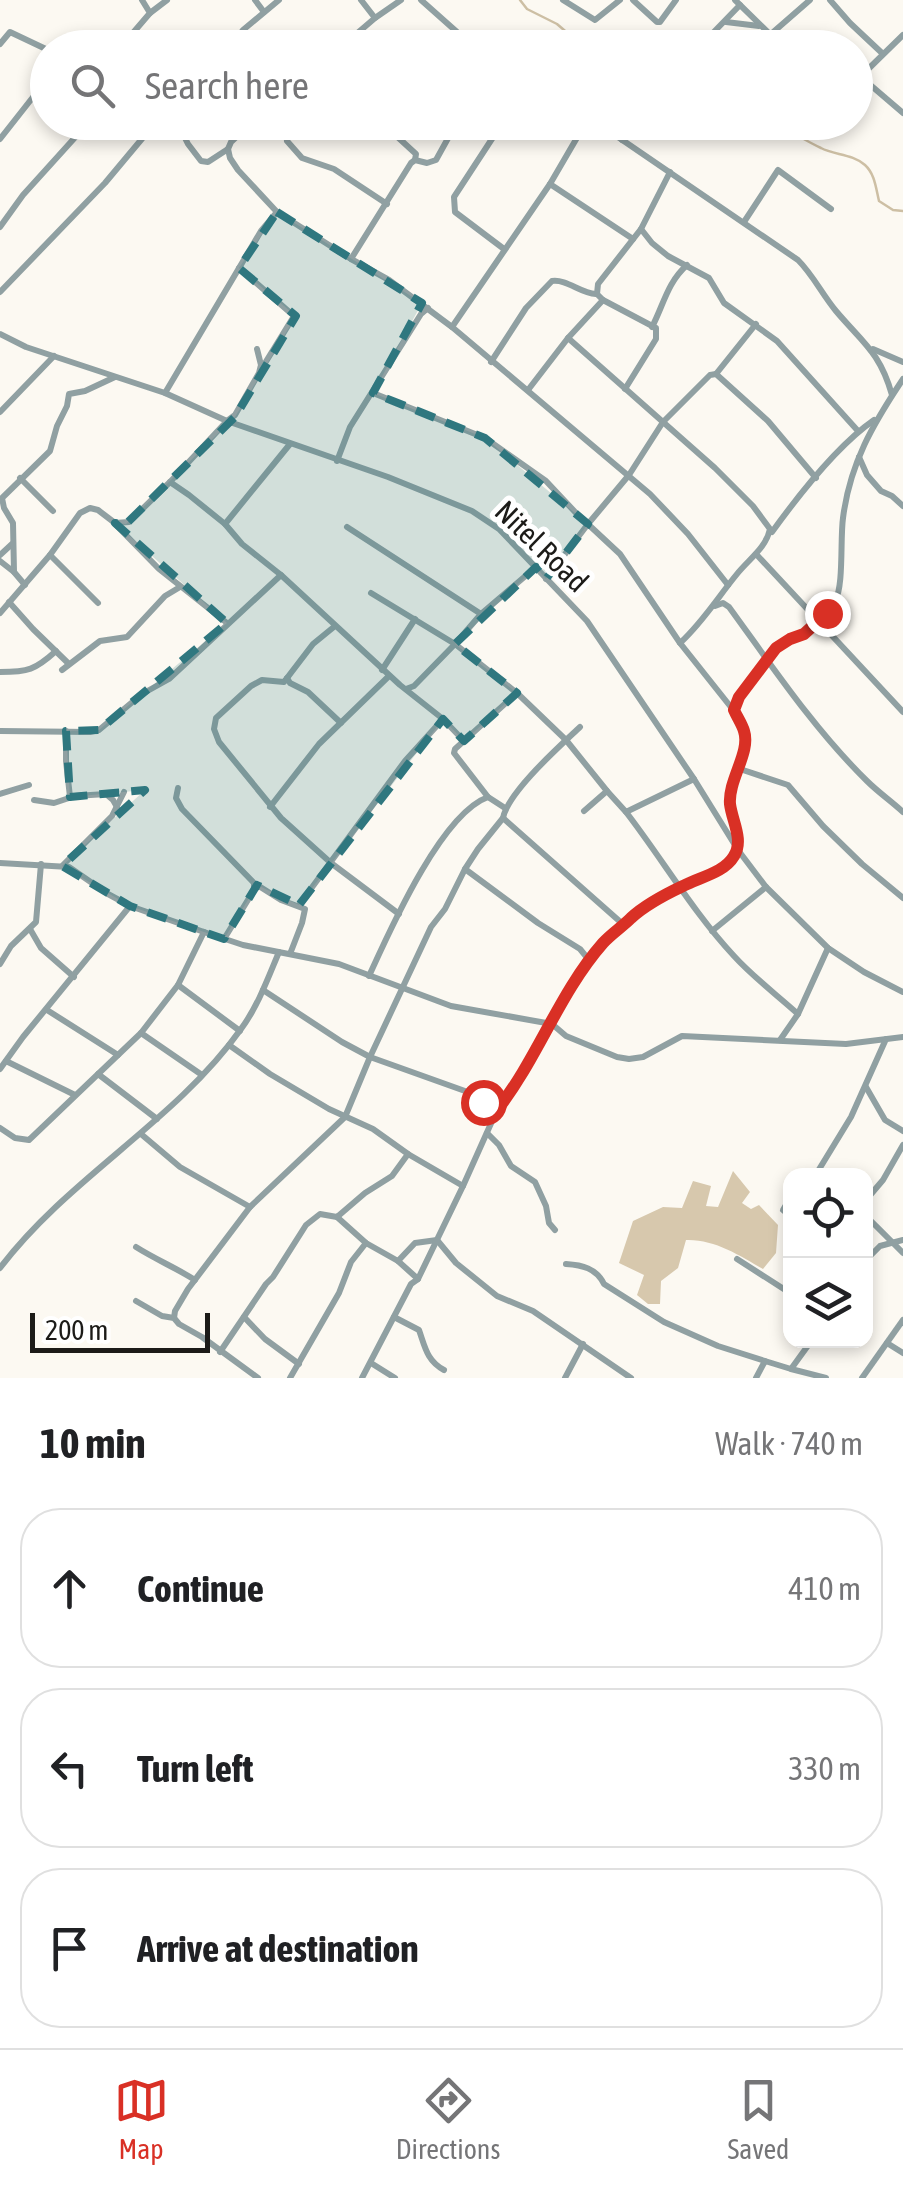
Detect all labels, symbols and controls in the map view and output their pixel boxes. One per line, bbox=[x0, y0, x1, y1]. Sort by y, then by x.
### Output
search box bbox=[30, 30, 873, 140]
icon: search bbox=[65, 58, 120, 113]
text: Search here bbox=[145, 64, 309, 107]
street label: Nitel Road bbox=[489, 494, 595, 598]
route end bbox=[805, 591, 851, 637]
route start bbox=[461, 1080, 507, 1126]
map controls bbox=[783, 1168, 873, 1348]
button: locate bbox=[783, 1168, 873, 1258]
button: layers bbox=[783, 1258, 873, 1348]
scale bar bbox=[30, 1308, 210, 1352]
text: 200 m bbox=[45, 1314, 108, 1346]
text: 10 min bbox=[40, 1419, 146, 1467]
text: Walk · 740 m bbox=[715, 1425, 863, 1462]
icon: ahead bbox=[42, 1561, 97, 1616]
text: Continue bbox=[137, 1567, 264, 1610]
text: 410 m bbox=[788, 1570, 861, 1607]
icon: left bbox=[42, 1741, 97, 1796]
text: Turn left bbox=[137, 1747, 253, 1790]
text: 330 m bbox=[788, 1750, 861, 1787]
icon: arrive bbox=[42, 1921, 97, 1976]
text: Arrive at destination bbox=[137, 1927, 419, 1970]
tab: Map bbox=[114, 2073, 169, 2165]
tab: Directions bbox=[396, 2073, 500, 2165]
tab: Saved bbox=[728, 2073, 789, 2165]

